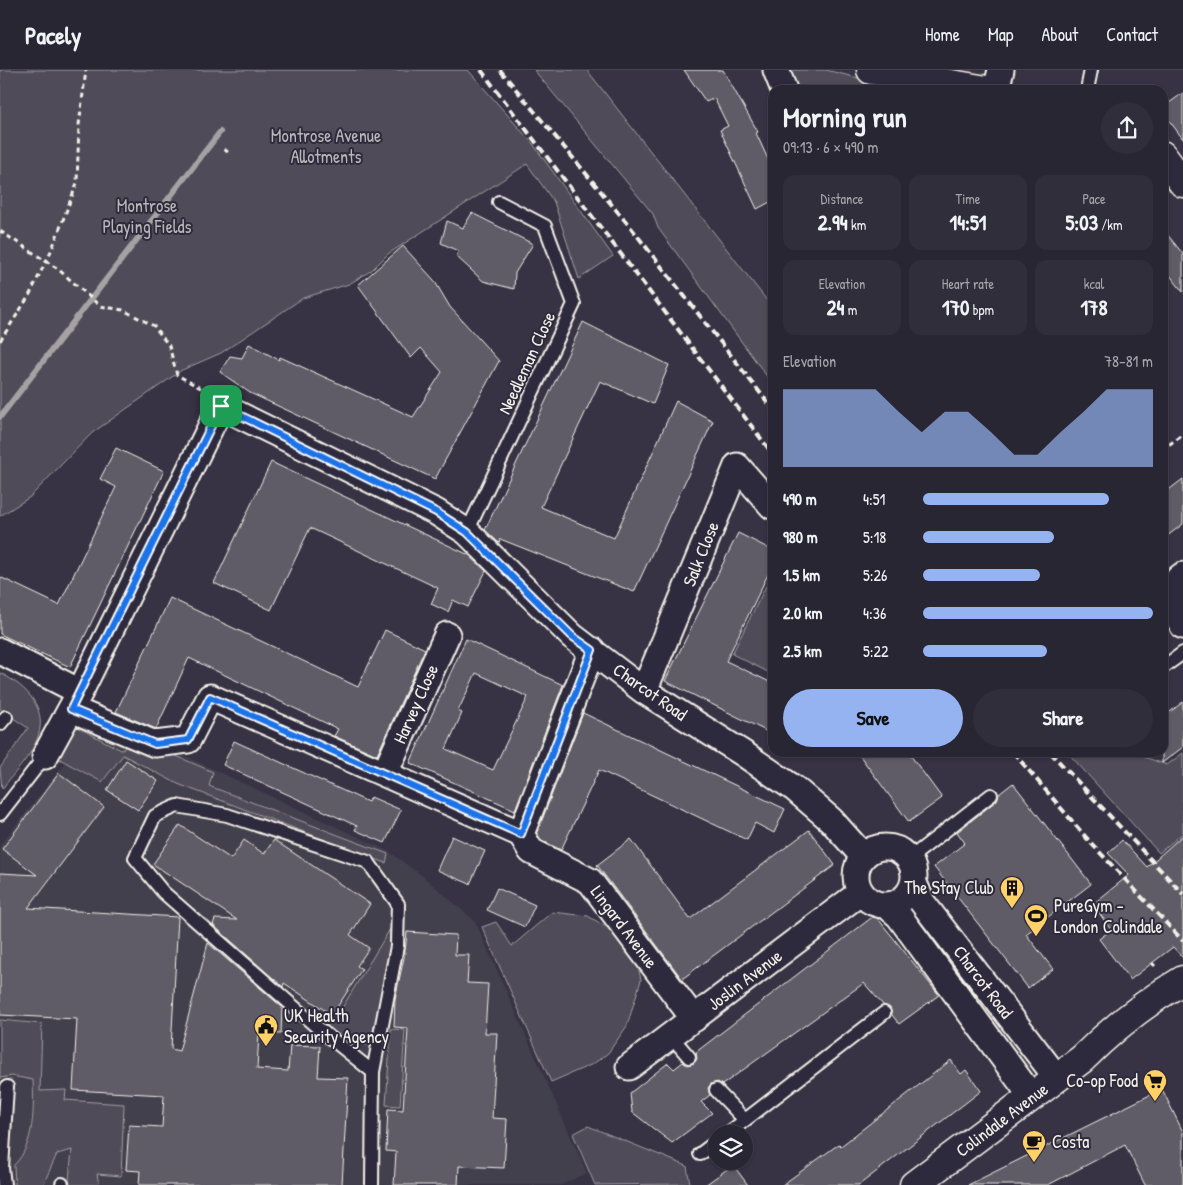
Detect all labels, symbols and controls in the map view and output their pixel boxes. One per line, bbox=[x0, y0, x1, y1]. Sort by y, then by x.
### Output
text: Pacely bbox=[25, 19, 81, 51]
text: Home bbox=[925, 22, 960, 47]
text: Map bbox=[988, 22, 1013, 47]
text: About bbox=[1041, 22, 1078, 47]
text: Contact bbox=[1106, 22, 1158, 47]
text: Morning run bbox=[783, 98, 907, 136]
button: share bbox=[1101, 102, 1153, 154]
park label: Montrose Avenue Allotments bbox=[271, 123, 381, 169]
text: 09:13 · 6 × 490 m bbox=[783, 136, 878, 158]
text: Distance bbox=[821, 189, 863, 208]
text: Time bbox=[956, 189, 980, 208]
text: Pace bbox=[1082, 189, 1106, 208]
park label: Montrose Playing Fields bbox=[102, 193, 192, 239]
text: 2.94 bbox=[818, 208, 848, 237]
text: 14:51 bbox=[950, 208, 986, 237]
text: 5:03 bbox=[1065, 208, 1098, 237]
text: km bbox=[848, 215, 866, 234]
text: /km bbox=[1098, 215, 1123, 234]
text: Elevation bbox=[819, 274, 865, 293]
text: Heart rate bbox=[942, 274, 994, 293]
text: kcal bbox=[1084, 274, 1104, 293]
text: 24 bbox=[827, 293, 844, 322]
text: 170 bbox=[942, 293, 969, 322]
text: 178 bbox=[1080, 293, 1108, 322]
text: m bbox=[844, 300, 857, 319]
text: bpm bbox=[969, 300, 994, 319]
street label: Needleman Close bbox=[492, 307, 561, 418]
text: Elevation bbox=[783, 350, 836, 372]
text: 78–81 m bbox=[1104, 350, 1153, 372]
pin bbox=[200, 385, 242, 427]
icon: arrive bbox=[207, 392, 235, 420]
text: 490 m bbox=[783, 488, 817, 510]
text: 4:51 bbox=[863, 488, 885, 510]
street label: Salk Close bbox=[676, 518, 725, 590]
text: 980 m bbox=[783, 526, 818, 548]
text: 5:18 bbox=[863, 526, 886, 548]
text: 1.5 km bbox=[783, 564, 820, 586]
text: 5:26 bbox=[863, 564, 887, 586]
text: 2.0 km bbox=[783, 602, 822, 624]
text: 4:36 bbox=[863, 602, 886, 624]
text: 2.5 km bbox=[783, 640, 822, 662]
text: 5:22 bbox=[863, 640, 888, 662]
street label: Charcot Road bbox=[608, 657, 692, 726]
street label: Harvey Close bbox=[387, 660, 444, 747]
button: Save bbox=[783, 689, 963, 747]
button: Share bbox=[973, 689, 1153, 747]
place label: The Stay Club bbox=[904, 875, 994, 900]
building icon: The Stay Club bbox=[999, 875, 1025, 909]
street label: Lingard Avenue bbox=[585, 880, 664, 973]
place label: PureGym - London Colindale bbox=[1054, 893, 1163, 939]
sports icon: PureGym - London Colindale bbox=[1023, 903, 1049, 937]
street label: Charcot Road bbox=[948, 940, 1019, 1023]
street label: Joslin Avenue bbox=[702, 943, 787, 1016]
place label: UK Health Security Agency bbox=[284, 1003, 390, 1049]
public building icon: UK Health Security Agency bbox=[253, 1013, 279, 1047]
place label: Co-op Food bbox=[1066, 1068, 1138, 1093]
supermarket icon: Co-op Food bbox=[1142, 1068, 1168, 1102]
street label: Colindale Avenue bbox=[950, 1077, 1053, 1163]
map controls bbox=[708, 1125, 753, 1170]
button: layers bbox=[708, 1125, 753, 1170]
cafe icon: Costa bbox=[1021, 1129, 1047, 1163]
place label: Costa bbox=[1052, 1129, 1089, 1154]

